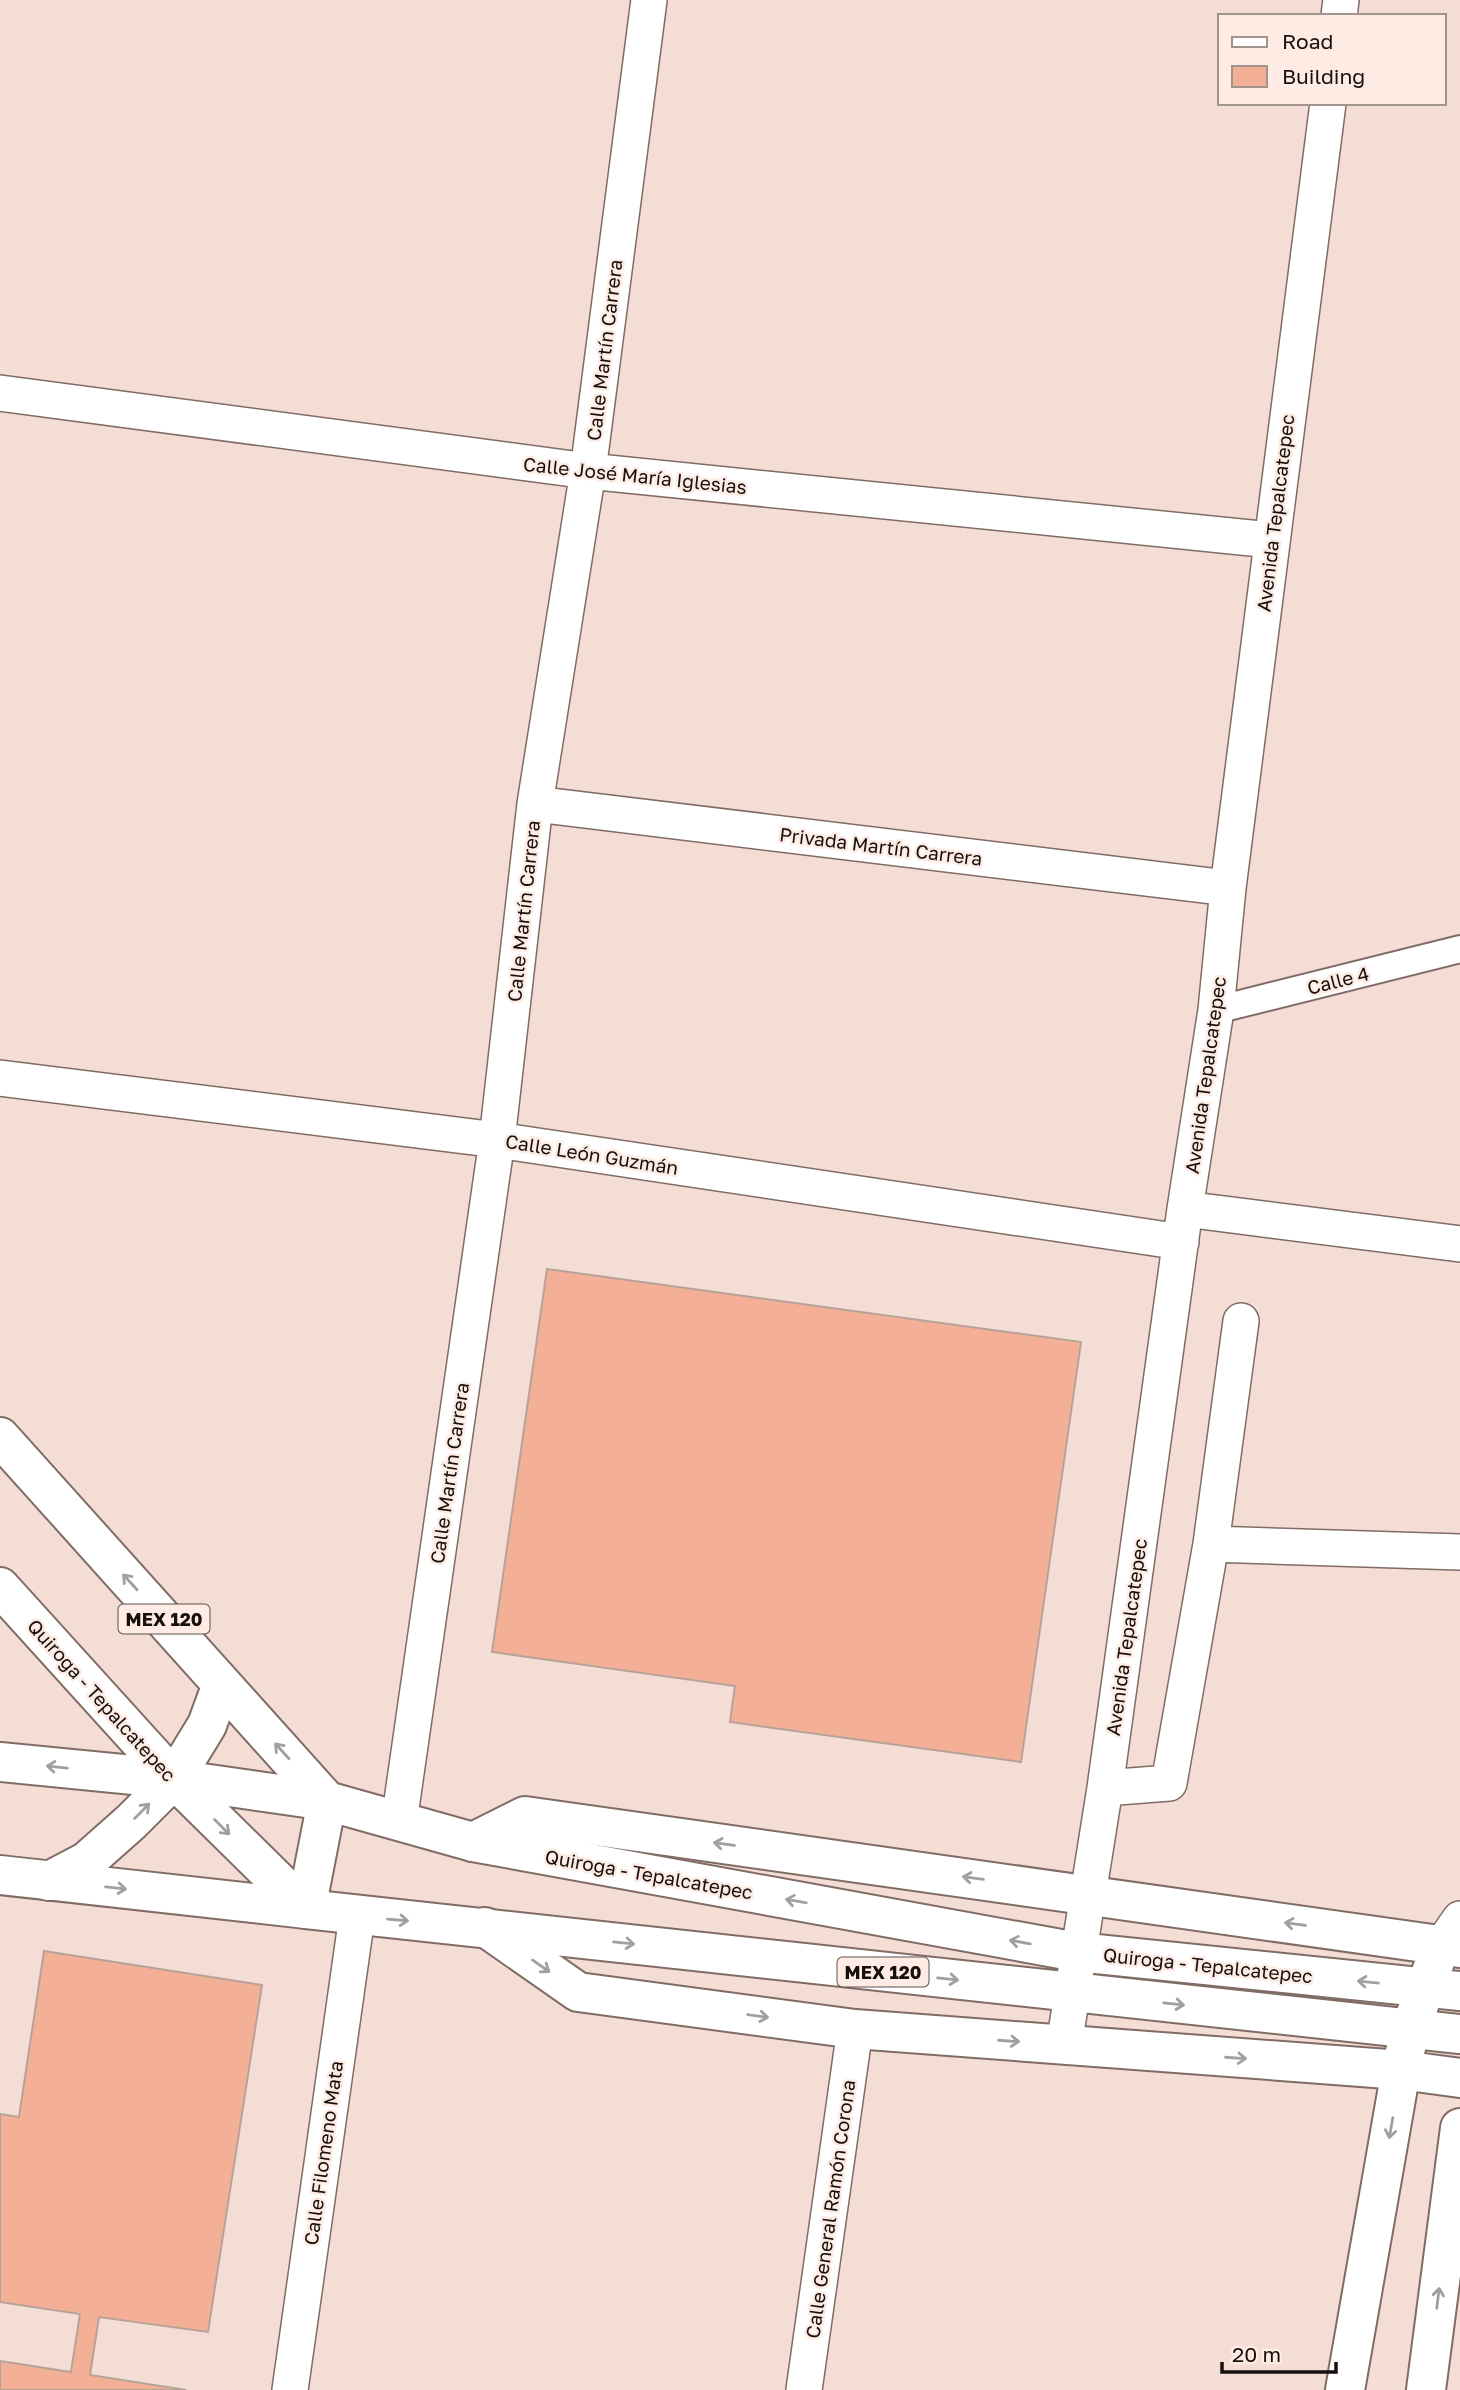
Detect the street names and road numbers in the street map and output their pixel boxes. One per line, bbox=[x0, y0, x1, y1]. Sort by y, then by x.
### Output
street label: Calle Martín Carrera bbox=[581, 258, 627, 442]
street label: Avenida Tepalcatepec bbox=[1251, 413, 1299, 613]
street label: Calle José María Iglesias bbox=[522, 452, 748, 498]
street label: Calle Martín Carrera bbox=[502, 819, 544, 1003]
street label: Privada Martín Carrera bbox=[778, 822, 984, 870]
street label: Calle 4 bbox=[1305, 961, 1371, 999]
street label: Avenida Tepalcatepec bbox=[1180, 975, 1230, 1175]
street label: Calle León Guzmán bbox=[504, 1129, 680, 1179]
street label: Calle Martín Carrera bbox=[425, 1381, 473, 1565]
street label: Avenida Tepalcatepec bbox=[1101, 1537, 1151, 1737]
road number: MEX 120 bbox=[118, 1604, 210, 1634]
street label: Quiroga - Tepalcatepec bbox=[23, 1614, 181, 1786]
street label: Quiroga - Tepalcatepec bbox=[543, 1844, 755, 1904]
street label: Quiroga - Tepalcatepec bbox=[1102, 1943, 1314, 1987]
road number: MEX 120 bbox=[838, 1958, 928, 1986]
street label: Calle Filomeno Mata bbox=[299, 2059, 347, 2247]
street label: Calle General Ramón Corona bbox=[800, 2078, 860, 2340]

